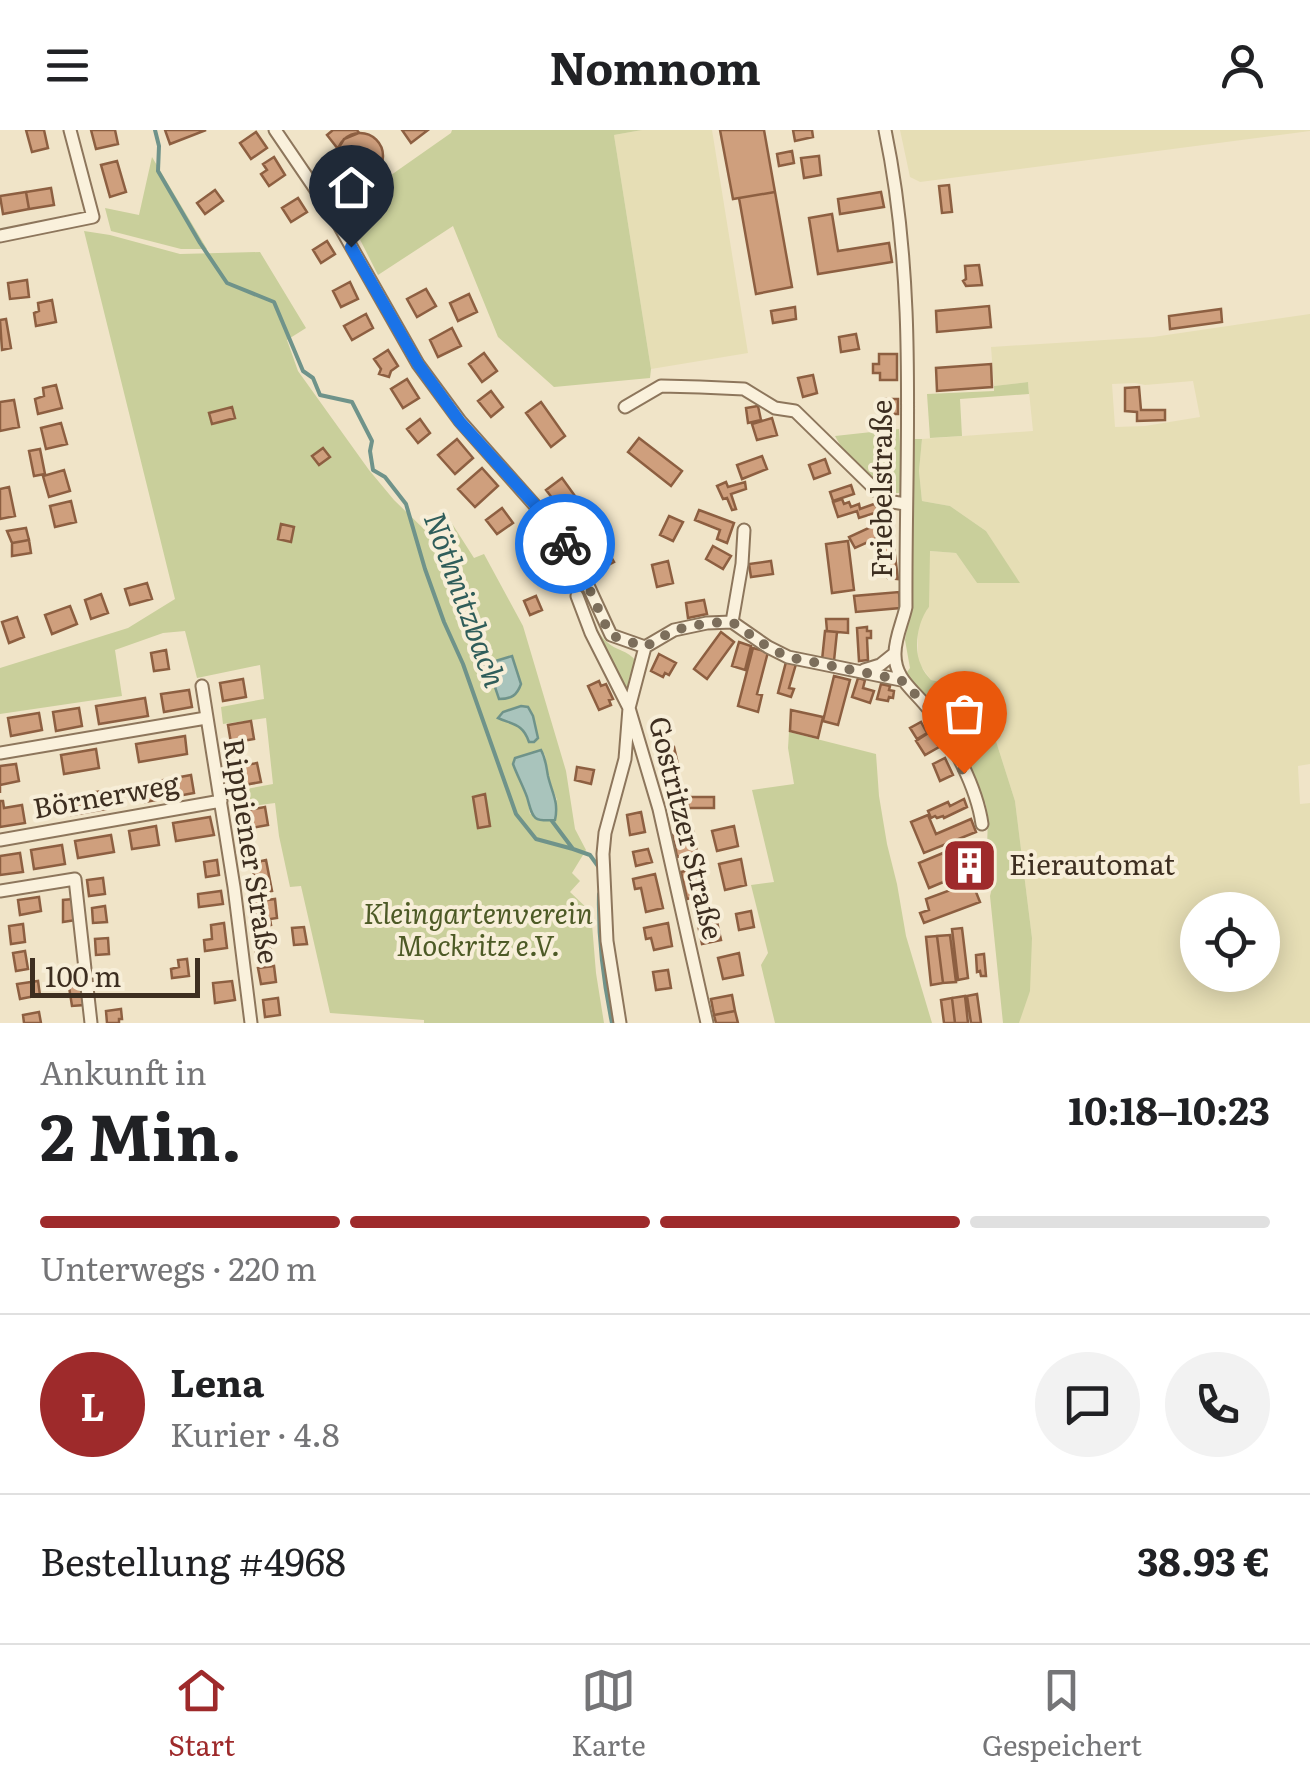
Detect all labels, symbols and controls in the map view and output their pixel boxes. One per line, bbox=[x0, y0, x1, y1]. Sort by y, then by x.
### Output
text: Nomnom bbox=[549, 32, 761, 99]
icon: menu bbox=[40, 38, 95, 93]
icon: person bbox=[1215, 38, 1270, 93]
pin bbox=[309, 145, 394, 248]
icon: home bbox=[324, 160, 379, 215]
street label: Friebelstraße bbox=[859, 400, 901, 578]
courier bbox=[515, 494, 615, 594]
water label: Nöthnitzbach bbox=[415, 505, 519, 693]
icon: bike bbox=[538, 517, 593, 572]
pin bbox=[922, 671, 1007, 774]
icon: bag bbox=[937, 686, 992, 741]
street label: Gostritzer Straße bbox=[640, 711, 736, 944]
street label: Rippiener Straße bbox=[214, 735, 292, 967]
street label: Börnerweg bbox=[29, 760, 182, 828]
building icon: Eierautomat bbox=[940, 835, 1000, 895]
place label: Eierautomat bbox=[1009, 842, 1176, 884]
park label: Kleingartenverein Mockritz e.V. bbox=[363, 891, 593, 965]
map controls bbox=[1180, 892, 1280, 992]
button: locate bbox=[1180, 892, 1280, 992]
scale bar bbox=[30, 953, 200, 998]
text: 100 m bbox=[45, 954, 122, 996]
text: Ankunft in bbox=[40, 1047, 207, 1095]
text: 10:18–10:23 bbox=[1068, 1080, 1270, 1137]
text: 2 Min. bbox=[40, 1084, 242, 1181]
text: Unterwegs · 220 m bbox=[40, 1243, 317, 1291]
text: Lena bbox=[170, 1352, 264, 1409]
button: chat bbox=[1035, 1352, 1140, 1457]
button: phone bbox=[1165, 1352, 1270, 1457]
text: L bbox=[80, 1376, 105, 1433]
text: Kurier · 4.8 bbox=[170, 1409, 340, 1457]
text: Bestellung #4968 bbox=[40, 1531, 346, 1588]
text: 38.93 € bbox=[1137, 1531, 1270, 1588]
tab: Start bbox=[168, 1663, 235, 1765]
tab: Karte bbox=[571, 1663, 646, 1765]
tab: Gespeichert bbox=[982, 1663, 1142, 1765]

